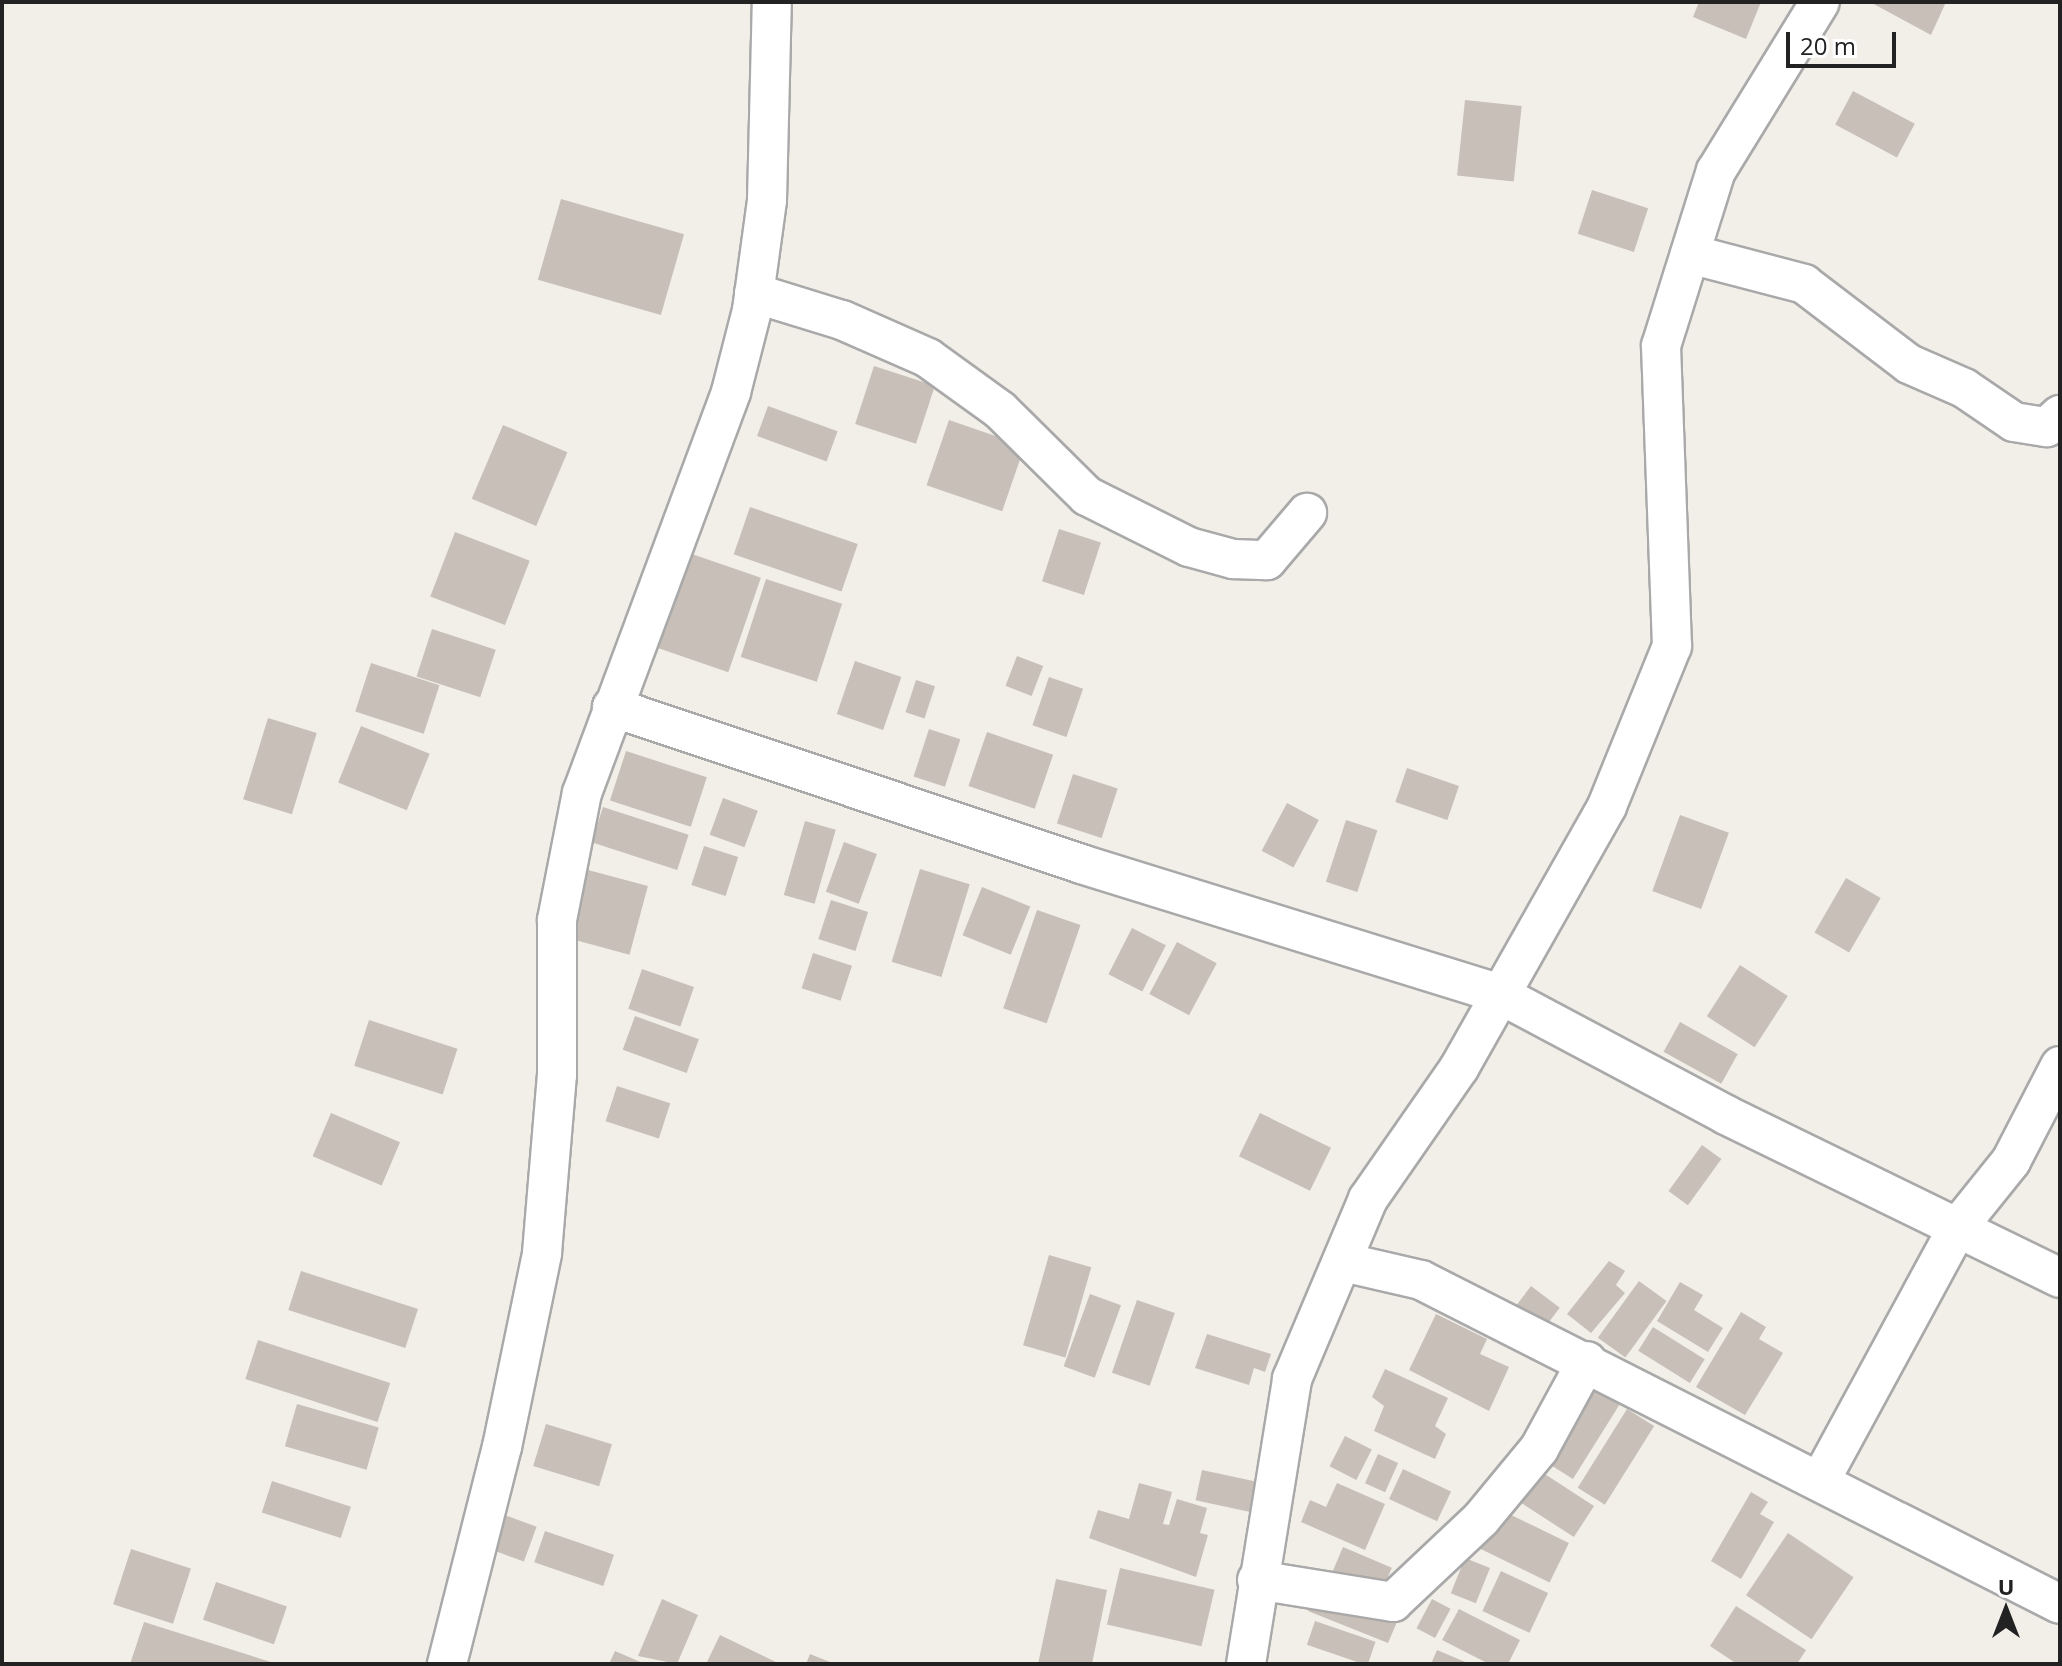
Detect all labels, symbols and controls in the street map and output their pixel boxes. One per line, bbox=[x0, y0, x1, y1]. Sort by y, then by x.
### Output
scale bar bbox=[1790, 16, 1900, 66]
text: 20 m bbox=[1800, 29, 1856, 62]
north arrow bbox=[1966, 1570, 2046, 1650]
text: U bbox=[1998, 1571, 2014, 1601]

